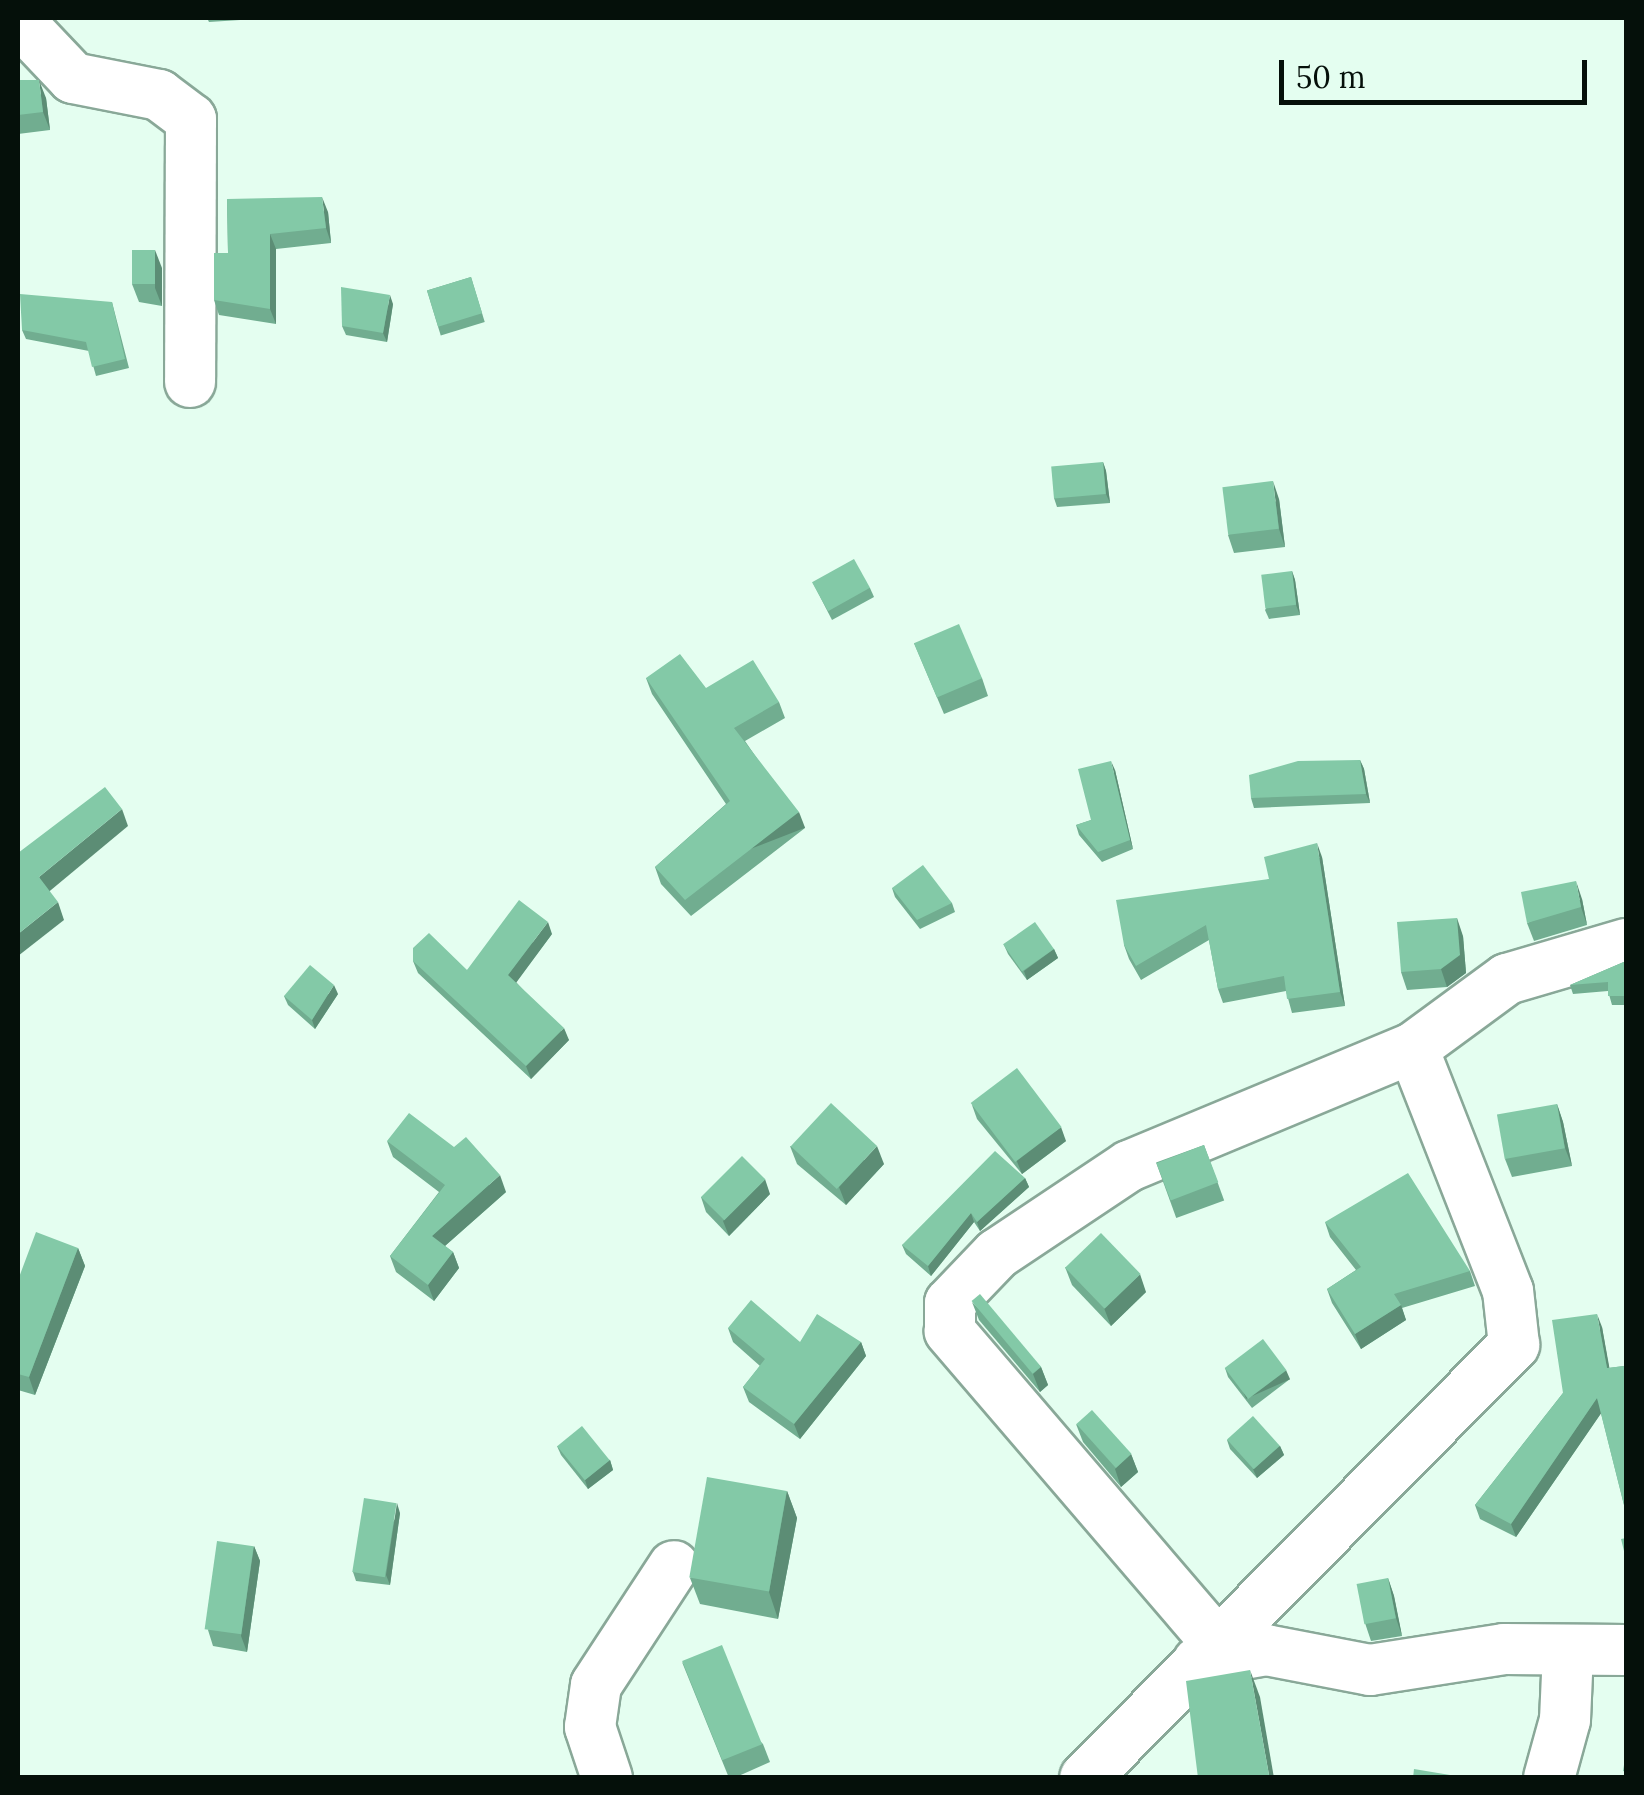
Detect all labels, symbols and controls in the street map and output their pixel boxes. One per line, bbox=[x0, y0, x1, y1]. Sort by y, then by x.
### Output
scale bar bbox=[1284, 40, 1592, 102]
text: 50 m bbox=[1296, 58, 1366, 96]

